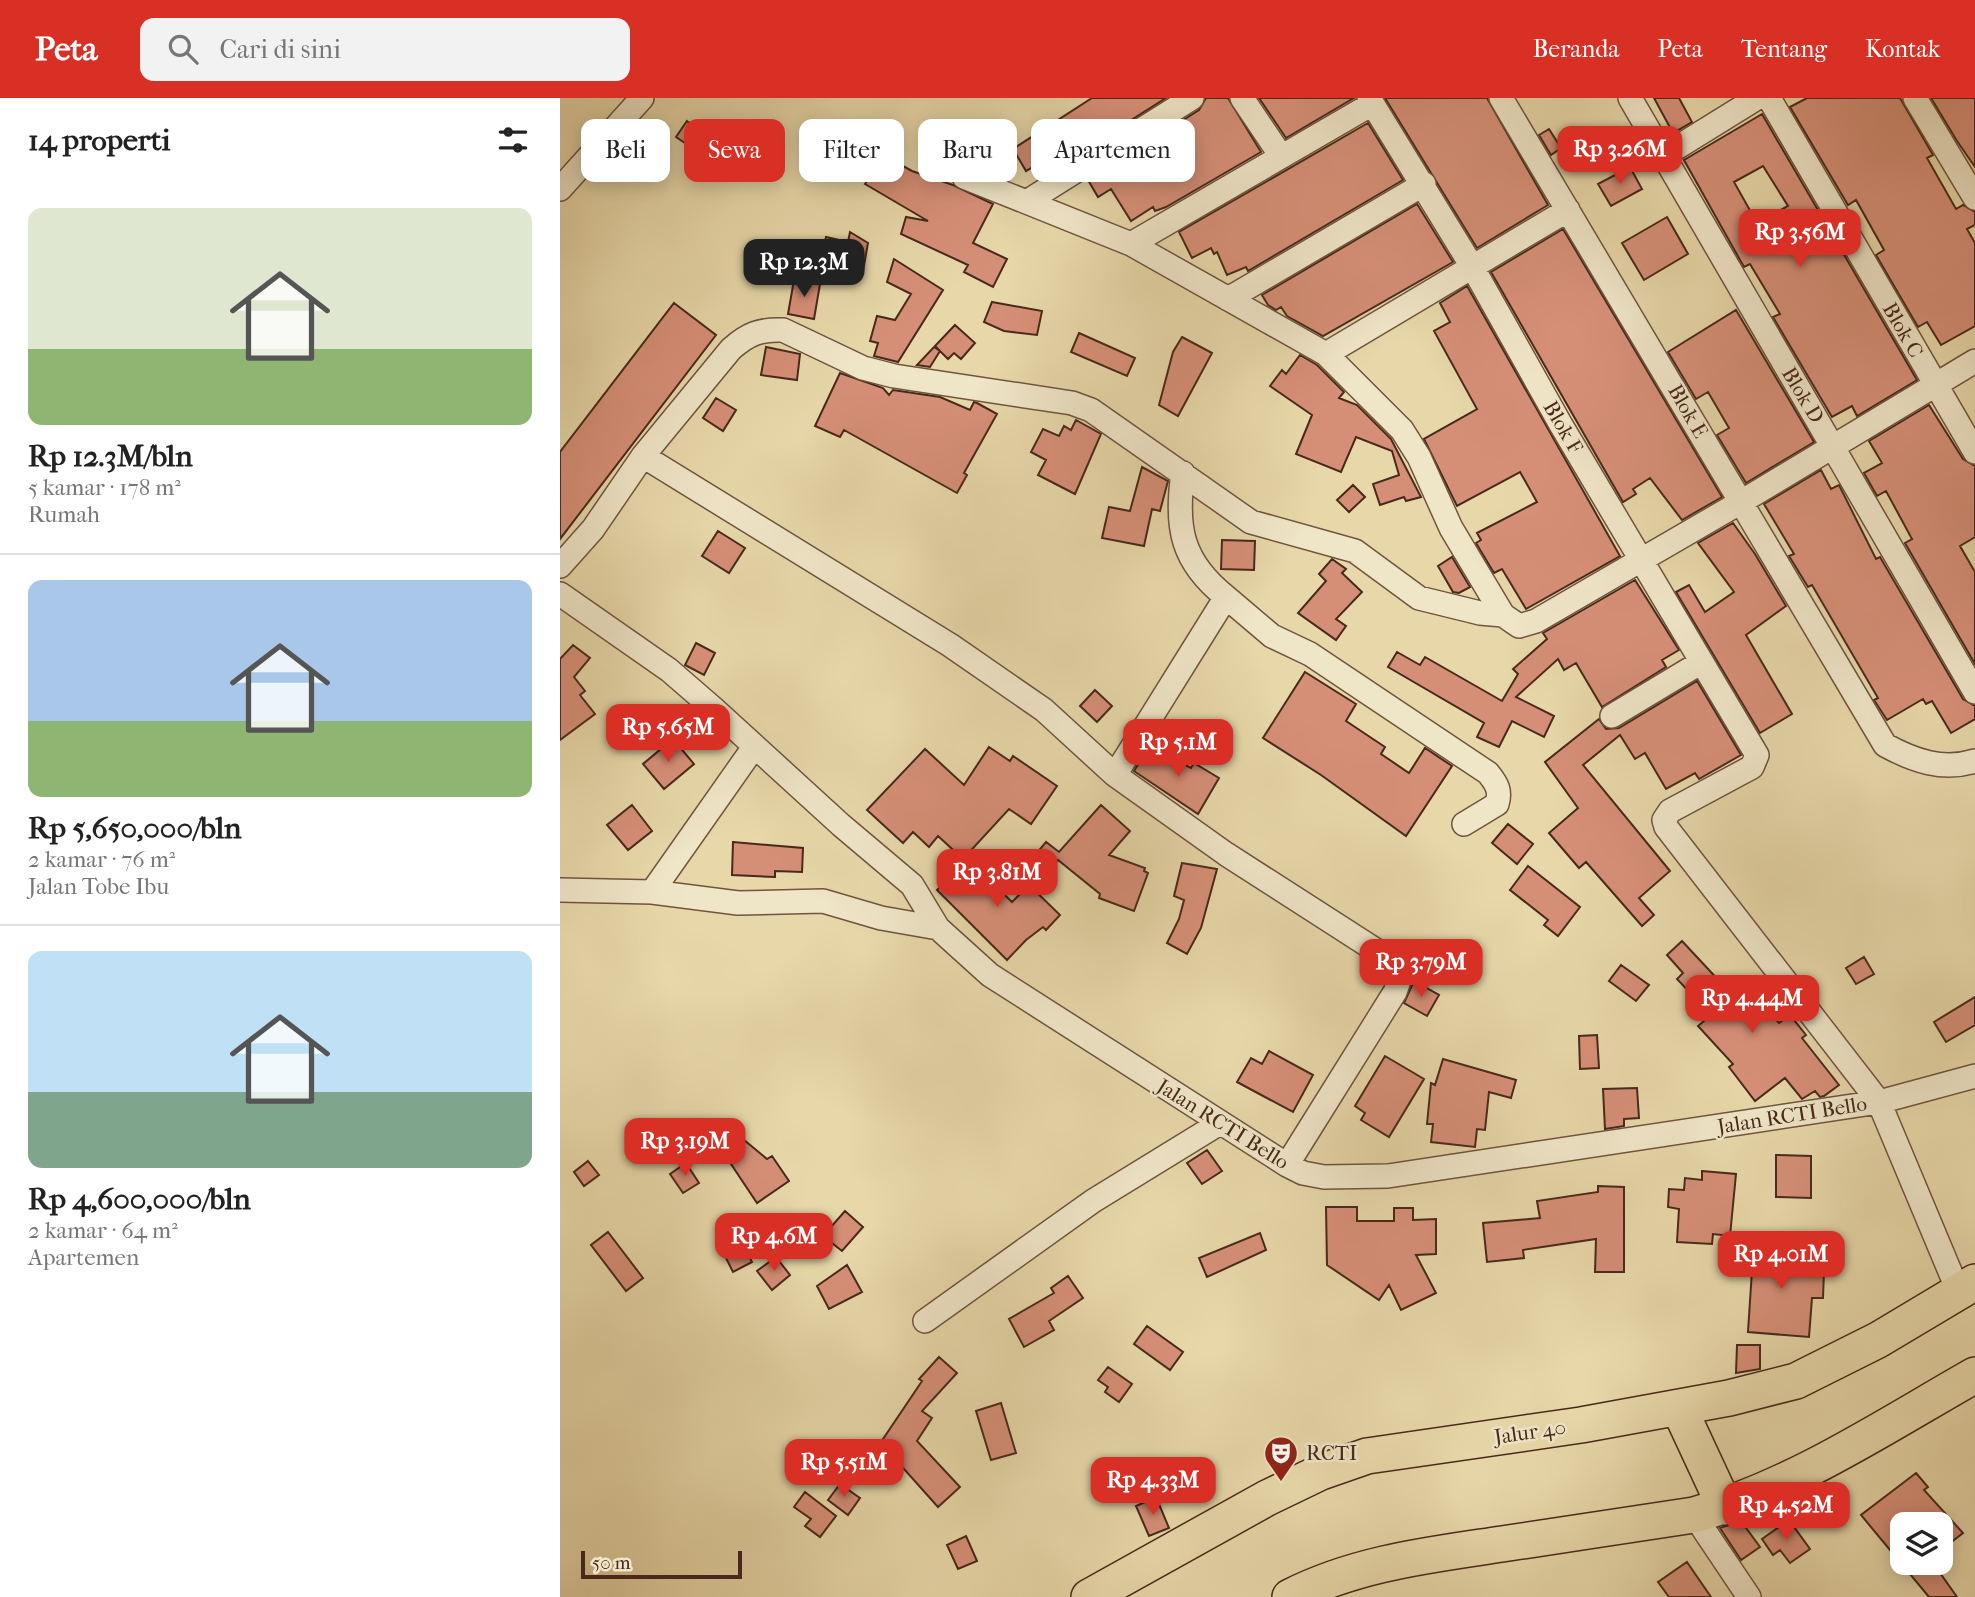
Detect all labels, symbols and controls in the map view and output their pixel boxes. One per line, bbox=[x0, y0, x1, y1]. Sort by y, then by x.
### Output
search box bbox=[140, 18, 630, 81]
text: Peta bbox=[35, 30, 98, 69]
icon: search bbox=[164, 30, 202, 68]
text: Cari di sini bbox=[220, 34, 341, 65]
text: Beranda bbox=[1533, 35, 1619, 63]
text: Peta bbox=[1657, 35, 1703, 63]
text: Tentang bbox=[1741, 35, 1827, 63]
text: Kontak bbox=[1865, 35, 1940, 63]
chip: Beli bbox=[581, 119, 670, 182]
chip: Sewa bbox=[684, 119, 785, 182]
chip: Filter bbox=[799, 119, 904, 182]
chip: Baru bbox=[918, 119, 1017, 182]
chip: Apartemen bbox=[1031, 119, 1195, 182]
icon: filters bbox=[494, 121, 532, 159]
text: 14 properti bbox=[28, 123, 170, 158]
pin: Rp 3.26M bbox=[1548, 126, 1692, 186]
text: Rp 3.26M bbox=[1573, 135, 1667, 162]
pin: Rp 3.56M bbox=[1728, 209, 1872, 269]
text: Rp 3.56M bbox=[1755, 218, 1845, 245]
pin: Rp 12.3M bbox=[732, 240, 876, 299]
text: Rp 12.3M bbox=[759, 248, 849, 275]
icon: home bbox=[217, 253, 343, 379]
street label: Blok C bbox=[1878, 298, 1928, 362]
street label: Blok D bbox=[1777, 363, 1829, 427]
street label: Blok E bbox=[1663, 380, 1713, 442]
street label: Blok F bbox=[1539, 397, 1587, 457]
text: Rp 12.3M/bln bbox=[28, 439, 193, 474]
text: 5 kamar · 178 m² bbox=[28, 474, 181, 501]
text: Rumah bbox=[28, 501, 100, 528]
icon: home bbox=[217, 625, 343, 751]
pin: Rp 5.65M bbox=[596, 704, 740, 764]
text: Rp 5.65M bbox=[622, 713, 714, 740]
pin: Rp 5.1M bbox=[1113, 720, 1243, 779]
text: Rp 5.1M bbox=[1139, 728, 1217, 755]
text: Rp 5,650,000/bln bbox=[28, 811, 241, 846]
text: 2 kamar · 76 m² bbox=[28, 846, 175, 873]
pin: Rp 3.81M bbox=[925, 850, 1069, 909]
text: Rp 3.81M bbox=[953, 858, 1041, 885]
text: Jalan Tobe Ibu bbox=[28, 873, 169, 900]
pin: Rp 3.79M bbox=[1349, 940, 1493, 999]
text: Rp 3.79M bbox=[1376, 948, 1466, 975]
pin: Rp 4.44M bbox=[1680, 976, 1824, 1035]
text: Rp 4.44M bbox=[1701, 984, 1803, 1011]
icon: home bbox=[217, 996, 343, 1122]
street label: Jalan RCTI Bello bbox=[1151, 1073, 1293, 1174]
street label: Jalan RCTI Bello bbox=[1714, 1091, 1868, 1139]
pin: Rp 3.19M bbox=[613, 1118, 757, 1178]
text: Rp 3.19M bbox=[640, 1127, 730, 1154]
text: Rp 4,600,000/bln bbox=[28, 1182, 251, 1217]
pin: Rp 4.6M bbox=[709, 1214, 839, 1273]
text: 2 kamar · 64 m² bbox=[28, 1217, 178, 1244]
text: Rp 4.6M bbox=[731, 1222, 817, 1249]
pin: Rp 4.01M bbox=[1709, 1232, 1853, 1291]
text: Rp 4.01M bbox=[1734, 1240, 1828, 1267]
text: Apartemen bbox=[28, 1244, 139, 1271]
street label: Jalur 40 bbox=[1491, 1415, 1567, 1449]
theatre icon: RCTI bbox=[1262, 1434, 1300, 1483]
pin: Rp 5.51M bbox=[772, 1440, 916, 1499]
place label: RCTI bbox=[1306, 1441, 1357, 1465]
text: Rp 5.51M bbox=[801, 1448, 887, 1475]
pin: Rp 4.33M bbox=[1081, 1458, 1225, 1517]
text: Rp 4.33M bbox=[1107, 1466, 1199, 1493]
pin: Rp 4.52M bbox=[1714, 1482, 1858, 1542]
text: Rp 4.52M bbox=[1739, 1491, 1833, 1518]
map controls bbox=[1890, 1512, 1953, 1575]
button: layers bbox=[1890, 1512, 1953, 1575]
scale bar bbox=[581, 1548, 742, 1580]
text: 50 m bbox=[592, 1552, 631, 1574]

